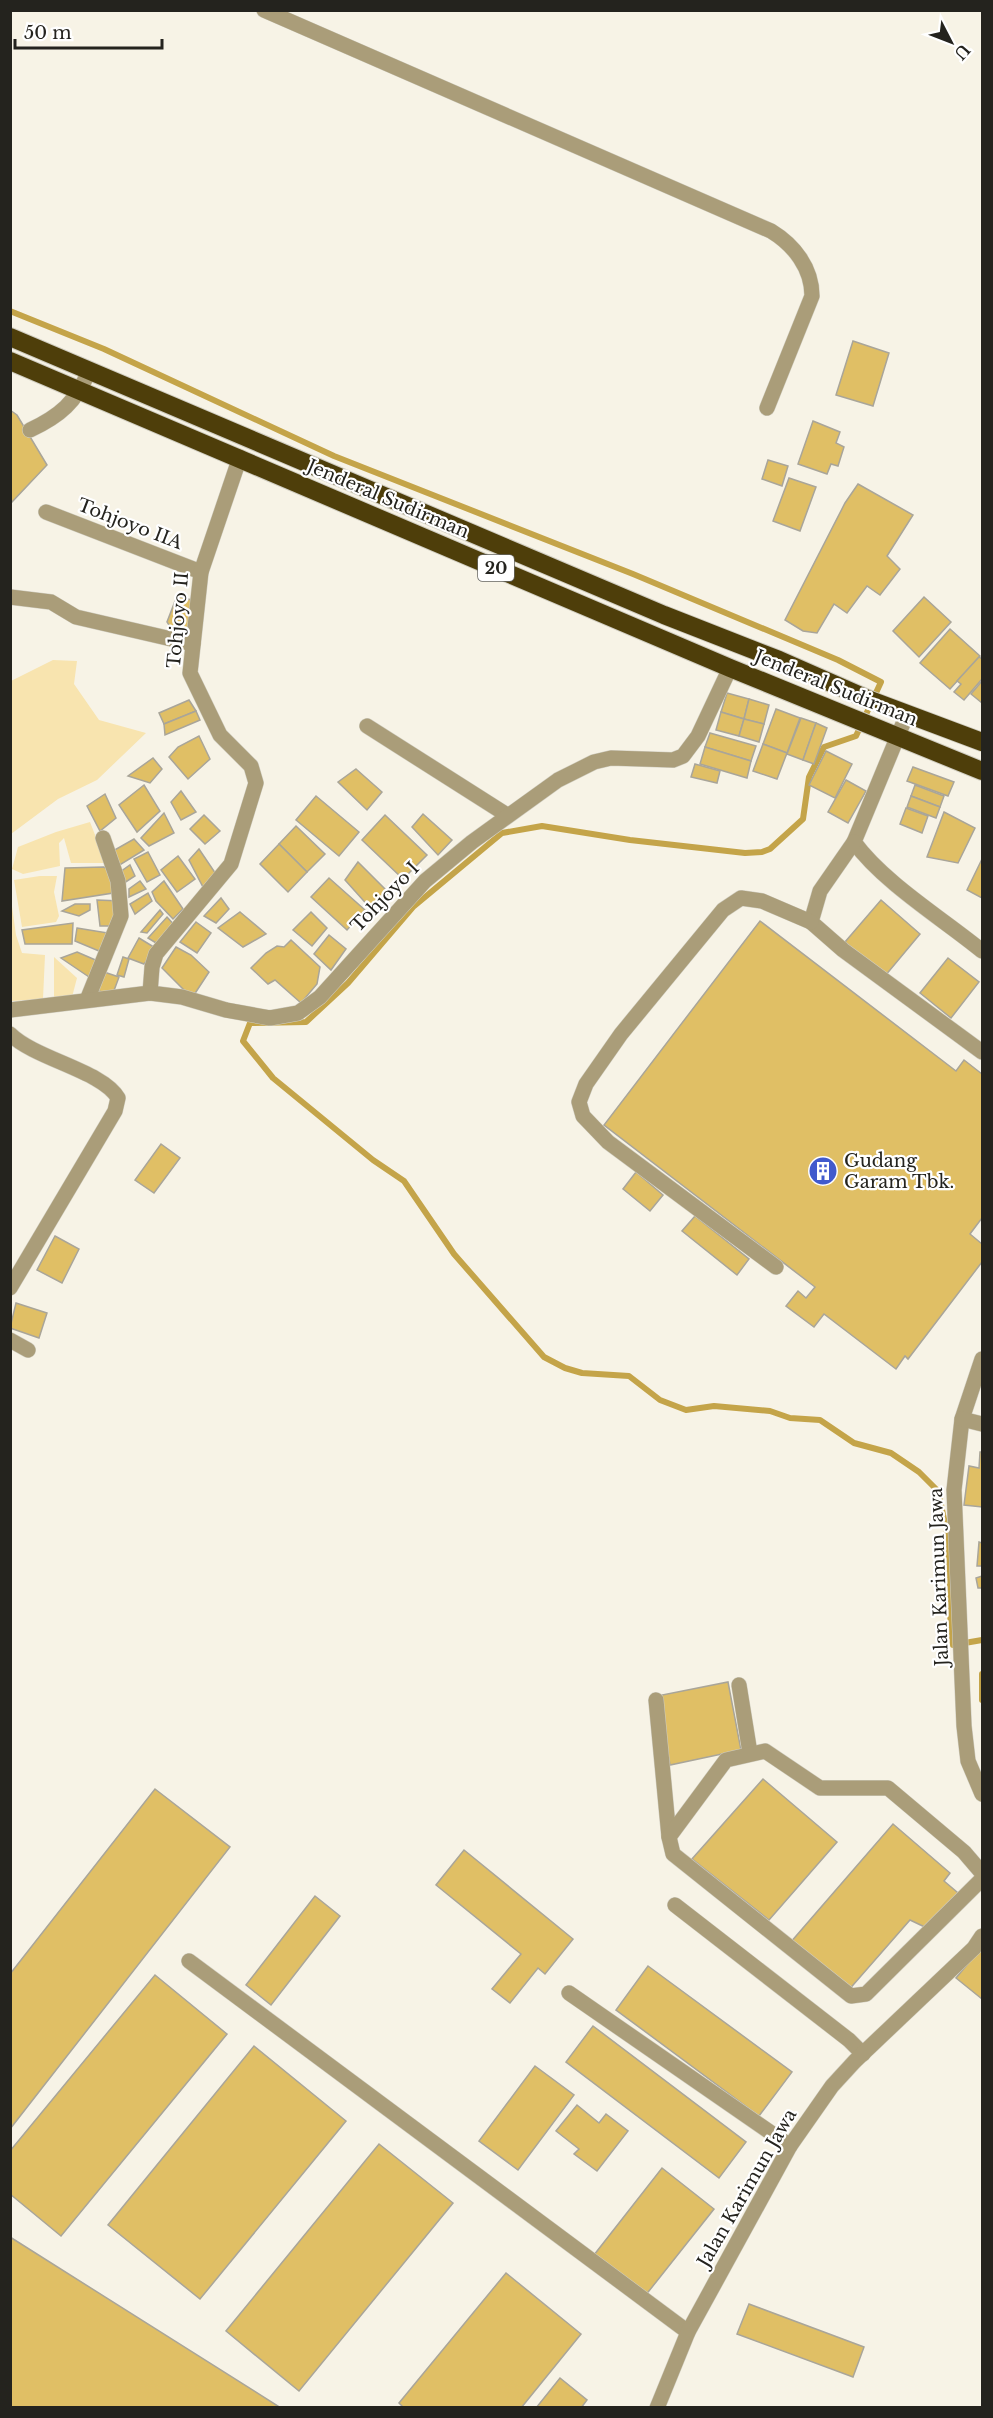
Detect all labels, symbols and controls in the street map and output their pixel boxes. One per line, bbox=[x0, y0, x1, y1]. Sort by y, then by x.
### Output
scale bar bbox=[15, 12, 162, 50]
north arrow bbox=[921, 12, 981, 72]
text: 50 m bbox=[24, 22, 72, 44]
text: U bbox=[950, 40, 974, 64]
street label: Jenderal Sudirman bbox=[302, 454, 472, 543]
street label: Tohjoyo IIA bbox=[75, 494, 186, 554]
road number: 20 bbox=[478, 555, 514, 581]
street label: Tohjoyo II bbox=[163, 571, 193, 669]
street label: Jenderal Sudirman bbox=[750, 645, 921, 731]
street label: Tohjoyo I bbox=[346, 857, 424, 937]
place label: Gudang Garam Tbk. bbox=[844, 1150, 954, 1193]
building icon: Gudang Garam Tbk. bbox=[807, 1155, 839, 1187]
street label: Jalan Karimun Jawa bbox=[925, 1487, 953, 1669]
street label: Jalan Karimun Jawa bbox=[692, 2105, 801, 2273]

